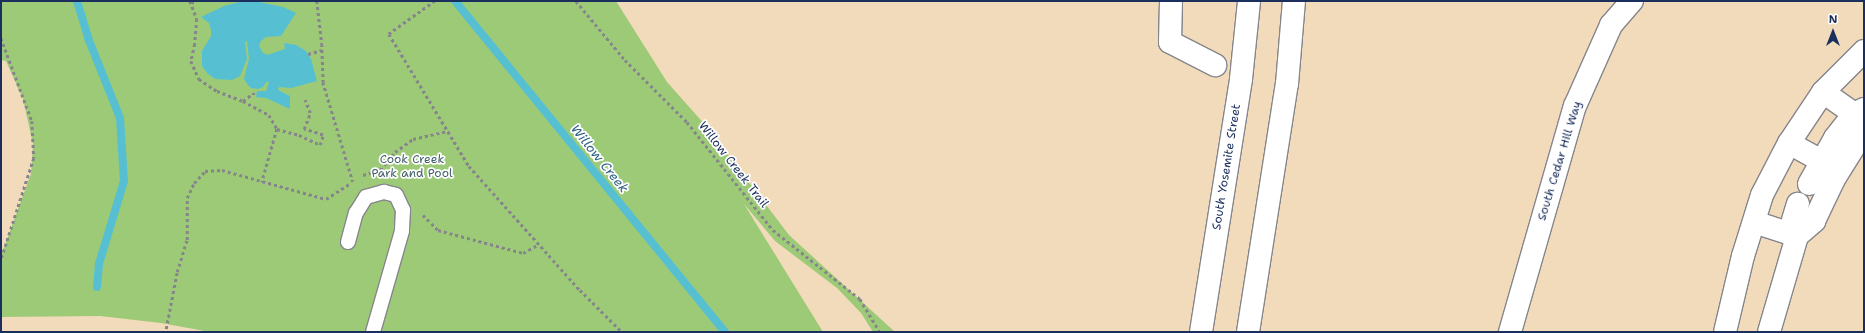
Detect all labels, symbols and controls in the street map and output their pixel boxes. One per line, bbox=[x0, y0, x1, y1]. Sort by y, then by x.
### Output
north arrow bbox=[1813, 12, 1853, 52]
text: N bbox=[1829, 12, 1837, 27]
street label: South Cedar Hill Way bbox=[1535, 99, 1585, 223]
street label: South Yosemite Street bbox=[1210, 103, 1244, 231]
street label: Willow Creek Trail bbox=[695, 119, 771, 211]
water label: Willow Creek bbox=[567, 122, 631, 196]
park label: Cook Creek Park and Pool bbox=[371, 153, 453, 181]

